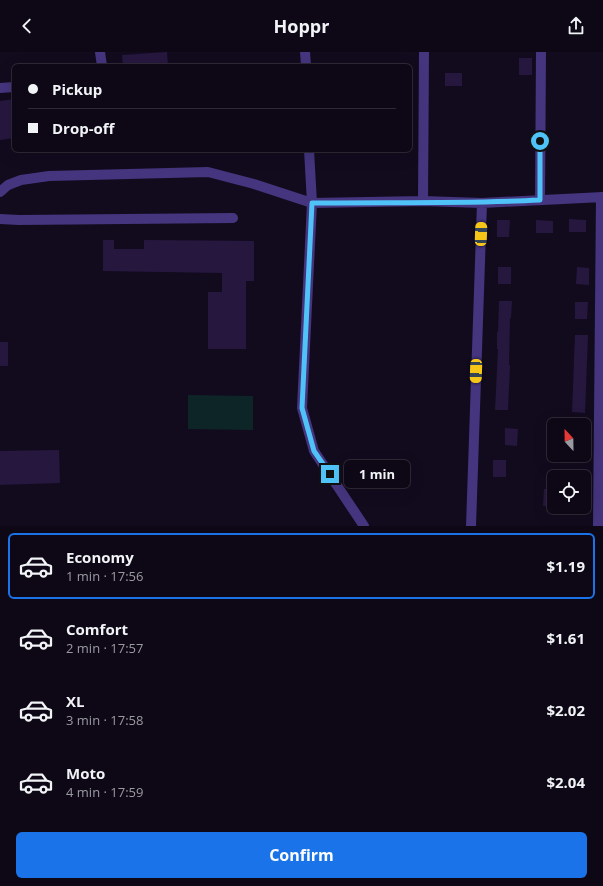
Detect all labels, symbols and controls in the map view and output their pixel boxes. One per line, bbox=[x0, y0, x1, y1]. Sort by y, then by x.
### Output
text: Hoppr bbox=[274, 14, 329, 38]
icon: back bbox=[16, 15, 38, 37]
icon: share bbox=[565, 15, 587, 37]
text: Pickup bbox=[52, 79, 102, 99]
text: Drop-off bbox=[52, 118, 114, 138]
route start bbox=[531, 132, 549, 150]
car bbox=[475, 222, 487, 246]
car bbox=[470, 359, 482, 383]
north arrow bbox=[547, 418, 591, 462]
map controls bbox=[547, 418, 591, 514]
callout: 1 min bbox=[344, 460, 410, 488]
route end bbox=[321, 465, 339, 483]
text: 1 min bbox=[359, 465, 395, 483]
button: locate bbox=[547, 470, 591, 514]
text: Economy bbox=[66, 547, 134, 567]
icon: car bbox=[18, 548, 54, 584]
text: $1.19 bbox=[546, 556, 585, 576]
text: 1 min · 17:56 bbox=[66, 567, 143, 585]
text: Comfort bbox=[66, 619, 128, 639]
icon: car bbox=[18, 620, 54, 656]
text: $1.61 bbox=[546, 628, 585, 648]
text: 2 min · 17:57 bbox=[66, 639, 143, 657]
text: XL bbox=[66, 691, 84, 711]
icon: car bbox=[18, 692, 54, 728]
text: $2.02 bbox=[546, 700, 585, 720]
text: 3 min · 17:58 bbox=[66, 711, 143, 729]
text: Moto bbox=[66, 763, 105, 783]
icon: car bbox=[18, 764, 54, 800]
text: $2.04 bbox=[546, 772, 585, 792]
text: 4 min · 17:59 bbox=[66, 783, 143, 801]
button: Confirm bbox=[16, 832, 587, 878]

